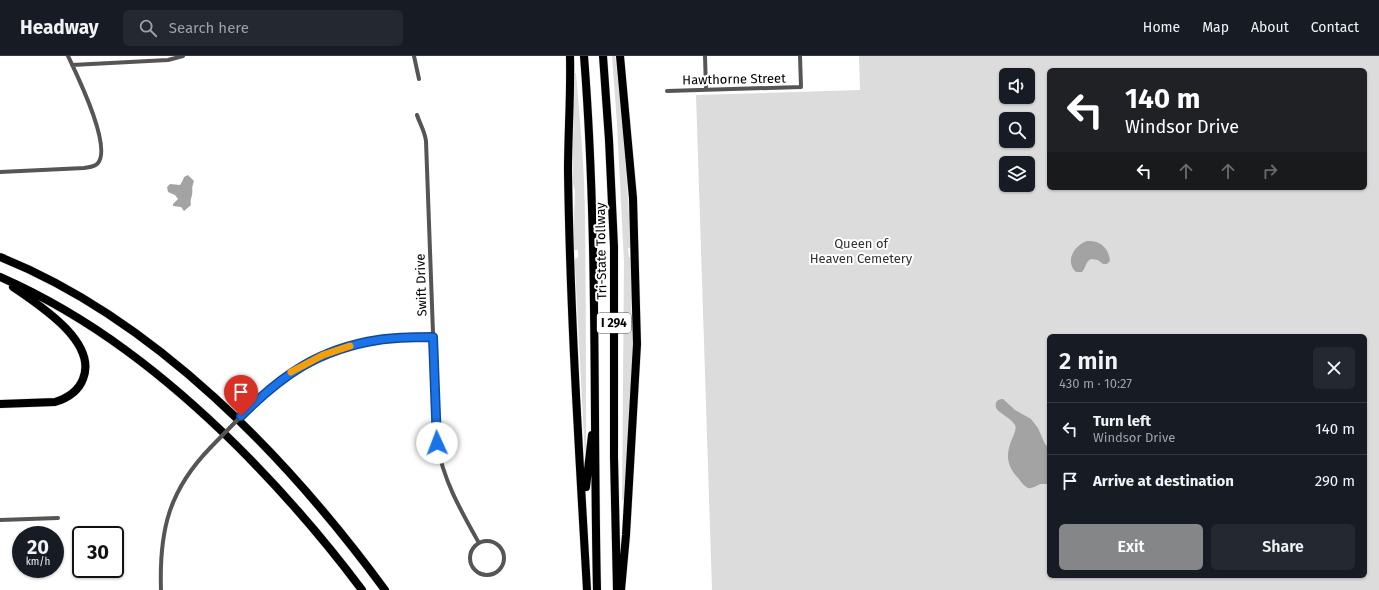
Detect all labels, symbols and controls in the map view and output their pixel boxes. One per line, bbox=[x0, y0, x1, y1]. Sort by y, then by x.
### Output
search box bbox=[123, 10, 403, 46]
text: Headway bbox=[20, 16, 99, 39]
icon: search bbox=[137, 17, 159, 39]
text: Search here bbox=[169, 19, 249, 37]
text: Home bbox=[1143, 19, 1180, 36]
text: Map bbox=[1202, 19, 1229, 36]
text: About bbox=[1251, 19, 1289, 36]
text: Contact bbox=[1311, 19, 1359, 36]
map controls bbox=[999, 68, 1035, 192]
button: sound bbox=[999, 68, 1035, 104]
street label: Hawthorne Street bbox=[682, 71, 786, 87]
text: 140 m bbox=[1125, 82, 1201, 115]
icon: left bbox=[1059, 84, 1111, 136]
button: search bbox=[999, 112, 1035, 148]
text: Windsor Drive bbox=[1125, 116, 1239, 138]
button: layers bbox=[999, 156, 1035, 192]
icon: left bbox=[1133, 160, 1155, 182]
icon: ahead bbox=[1175, 160, 1197, 182]
icon: ahead bbox=[1217, 160, 1239, 182]
icon: right bbox=[1259, 160, 1281, 182]
street label: Tri-State Tollway bbox=[593, 202, 609, 300]
park label: Queen of Heaven Cemetery bbox=[810, 236, 913, 266]
street label: Swift Drive bbox=[412, 253, 430, 317]
road number: I 294 bbox=[597, 313, 631, 333]
text: 2 min bbox=[1059, 347, 1118, 375]
button: close bbox=[1313, 347, 1355, 389]
pin bbox=[224, 375, 258, 416]
text: 430 m · 10:27 bbox=[1059, 376, 1132, 391]
icon: arrive bbox=[230, 381, 252, 403]
text: Turn left bbox=[1093, 412, 1151, 430]
icon: left bbox=[1059, 418, 1081, 440]
text: 140 m bbox=[1315, 420, 1355, 438]
position arrow bbox=[416, 422, 458, 464]
text: Windsor Drive bbox=[1093, 430, 1175, 445]
icon: arrive bbox=[1059, 470, 1081, 492]
text: Arrive at destination bbox=[1093, 472, 1234, 490]
text: 290 m bbox=[1315, 472, 1355, 490]
button: Exit bbox=[1059, 524, 1203, 570]
button: Share bbox=[1211, 524, 1355, 570]
speed limit sign: 30 bbox=[72, 526, 124, 578]
text: 20 bbox=[27, 535, 49, 559]
text: km/h bbox=[26, 556, 50, 568]

